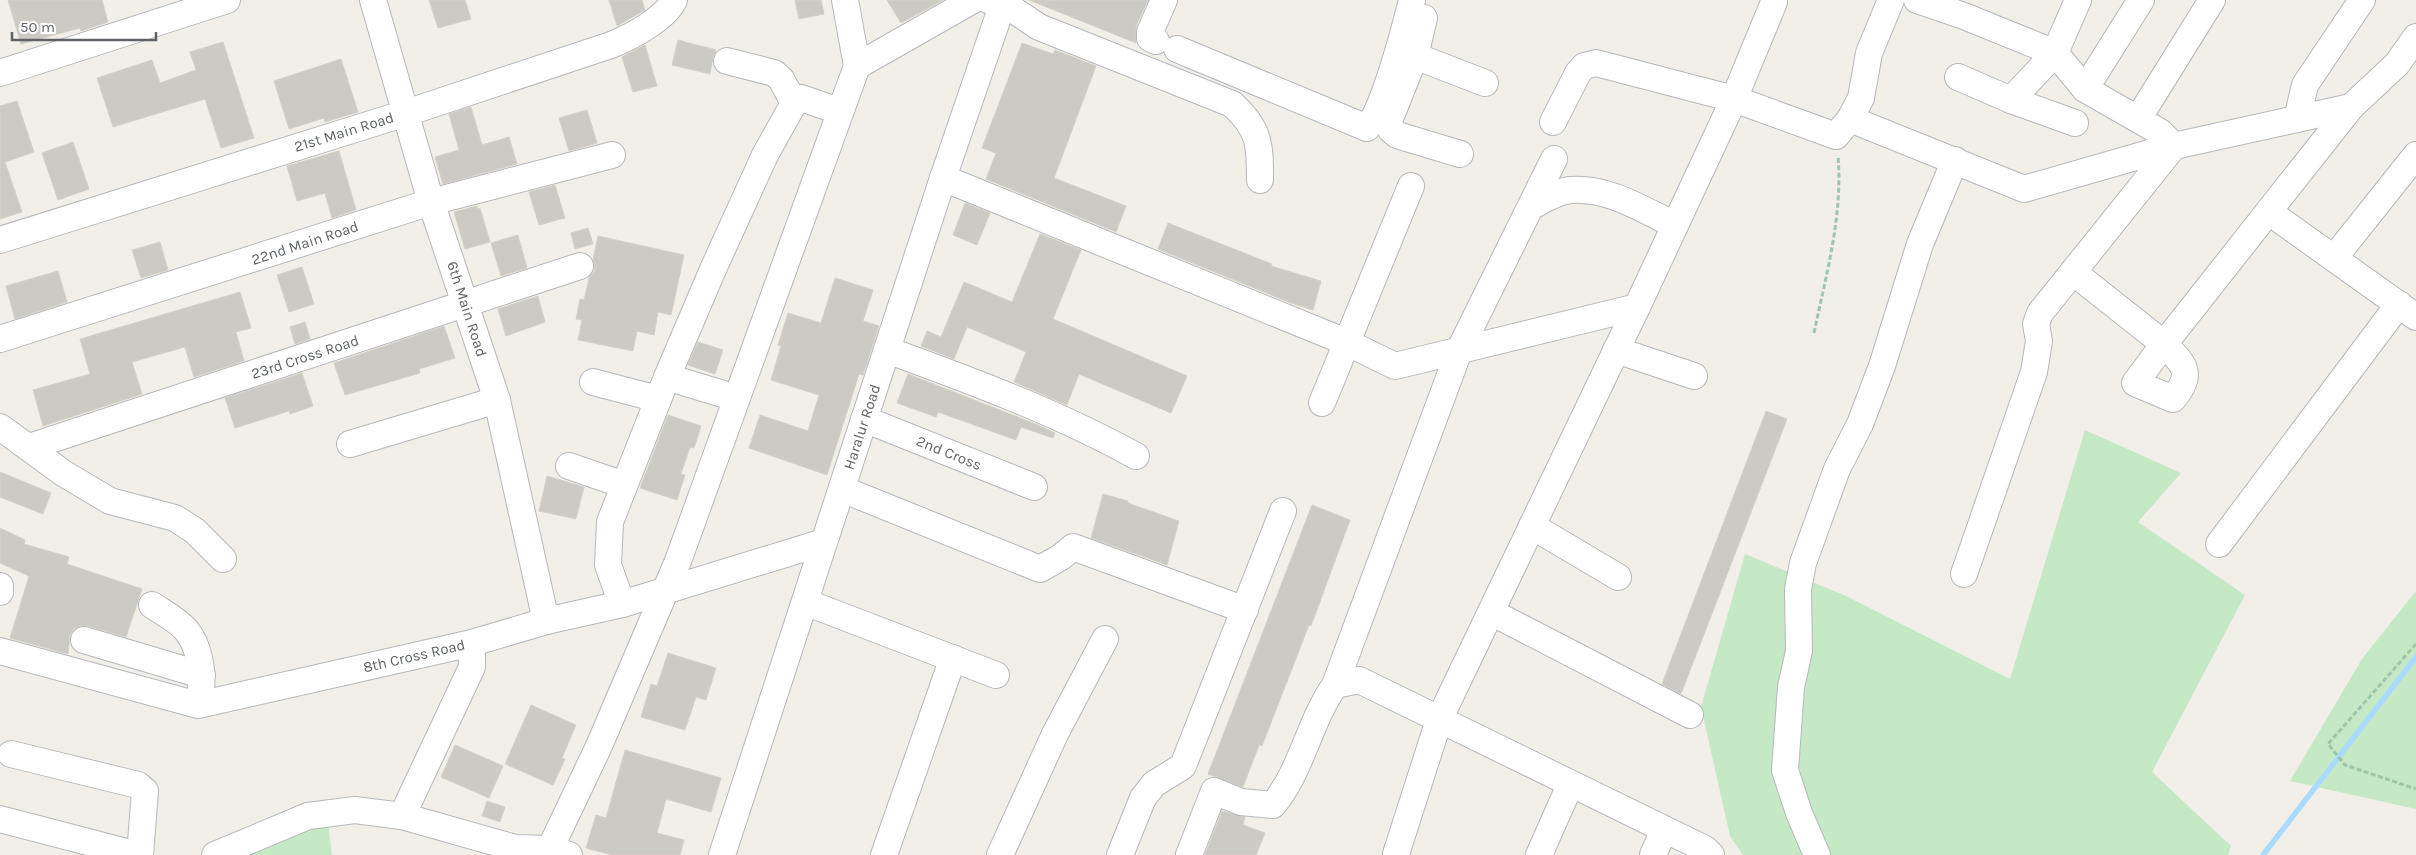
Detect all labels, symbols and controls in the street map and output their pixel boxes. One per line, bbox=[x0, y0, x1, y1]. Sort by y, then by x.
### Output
scale bar bbox=[12, 10, 156, 42]
text: 50 m bbox=[20, 18, 55, 36]
street label: 21st Main Road bbox=[292, 108, 396, 156]
street label: 22nd Main Road bbox=[249, 217, 361, 269]
street label: 6th Main Road bbox=[443, 259, 491, 359]
street label: 23rd Cross Road bbox=[249, 331, 361, 383]
street label: Haralur Road bbox=[840, 382, 884, 472]
street label: 2nd Cross bbox=[914, 432, 984, 474]
street label: 8th Cross Road bbox=[361, 636, 467, 676]

